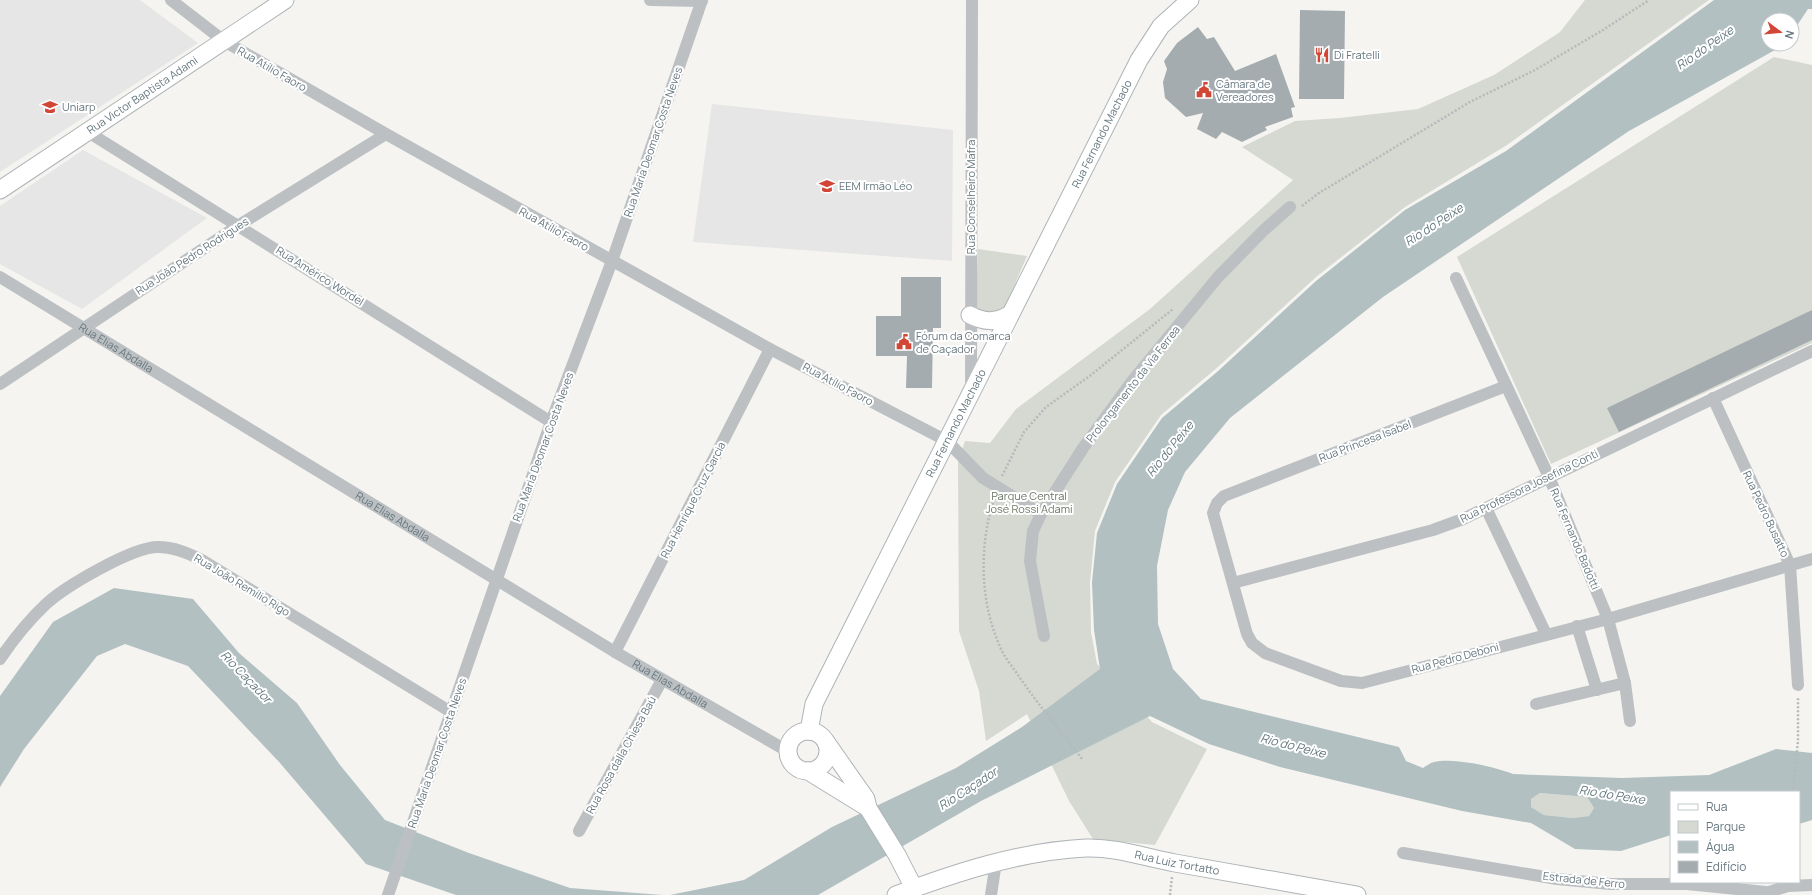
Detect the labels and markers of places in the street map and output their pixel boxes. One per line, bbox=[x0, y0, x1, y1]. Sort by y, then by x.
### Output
restaurant icon: Di Fratelli bbox=[1313, 46, 1331, 64]
place label: Di Fratelli bbox=[1334, 47, 1380, 62]
place label: Câmara de Vereadores bbox=[1216, 76, 1274, 104]
public building icon: Câmara de Vereadores bbox=[1195, 81, 1213, 99]
school or university icon: Uniarp bbox=[41, 98, 59, 116]
place label: Uniarp bbox=[62, 99, 96, 114]
school or university icon: EEM Irmão Léo bbox=[818, 177, 836, 195]
place label: EEM Irmão Léo bbox=[839, 178, 913, 193]
place label: Fórum da Comarca de Caçador bbox=[916, 328, 1011, 356]
public building icon: Fórum da Comarca de Caçador bbox=[895, 333, 913, 351]

